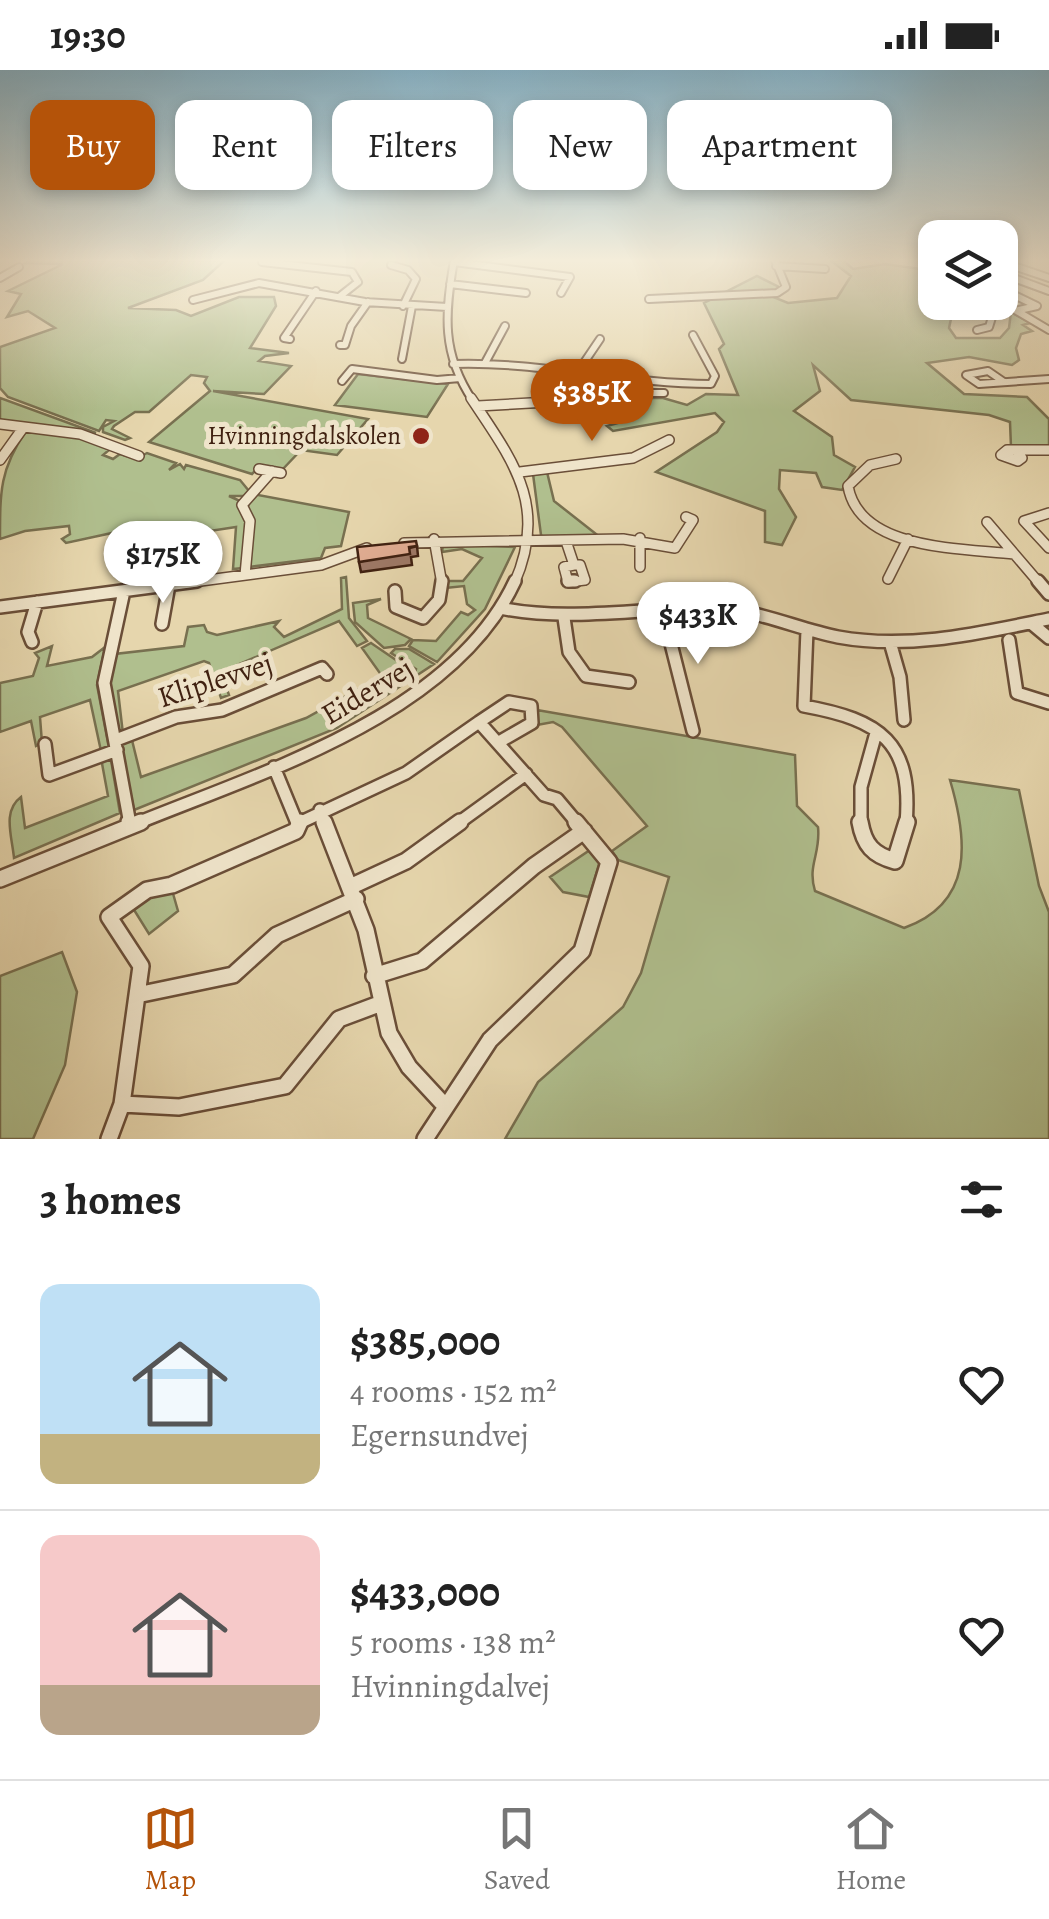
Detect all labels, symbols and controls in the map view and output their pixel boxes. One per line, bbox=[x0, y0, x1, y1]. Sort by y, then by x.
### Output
text: 19:30 bbox=[50, 9, 126, 61]
chip: Buy bbox=[30, 100, 155, 190]
chip: Rent bbox=[175, 100, 312, 190]
chip: Filters bbox=[332, 100, 493, 190]
chip: New bbox=[513, 100, 647, 190]
chip: Apartment bbox=[667, 100, 892, 190]
map controls bbox=[918, 220, 1018, 320]
button: layers bbox=[918, 220, 1018, 320]
pin: $385K bbox=[522, 359, 662, 444]
text: $385K bbox=[553, 369, 631, 413]
place label: Hvinningdalskolen bbox=[207, 419, 401, 453]
marker: Hvinningdalskolen bbox=[410, 425, 432, 447]
pin: $175K bbox=[93, 521, 233, 606]
text: $175K bbox=[126, 531, 200, 575]
pin: $433K bbox=[628, 582, 768, 667]
text: $433K bbox=[659, 592, 737, 636]
street label: Kliplevvej bbox=[153, 643, 277, 717]
street label: Eidervej bbox=[314, 648, 420, 734]
text: 3 homes bbox=[40, 1171, 182, 1228]
icon: filters bbox=[954, 1172, 1009, 1227]
text: $385,000 bbox=[350, 1312, 500, 1369]
icon: home bbox=[120, 1324, 240, 1444]
icon: heart bbox=[954, 1357, 1009, 1412]
text: 4 rooms · 152 m² bbox=[350, 1369, 557, 1413]
text: Egernsundvej bbox=[350, 1413, 529, 1457]
text: $433,000 bbox=[350, 1563, 500, 1620]
icon: home bbox=[120, 1575, 240, 1695]
icon: heart bbox=[954, 1608, 1009, 1663]
text: 5 rooms · 138 m² bbox=[350, 1620, 556, 1664]
text: Hvinningdalvej bbox=[350, 1664, 550, 1708]
tab: Map bbox=[143, 1801, 198, 1899]
tab: Saved bbox=[484, 1801, 550, 1899]
tab: Home bbox=[836, 1801, 906, 1899]

